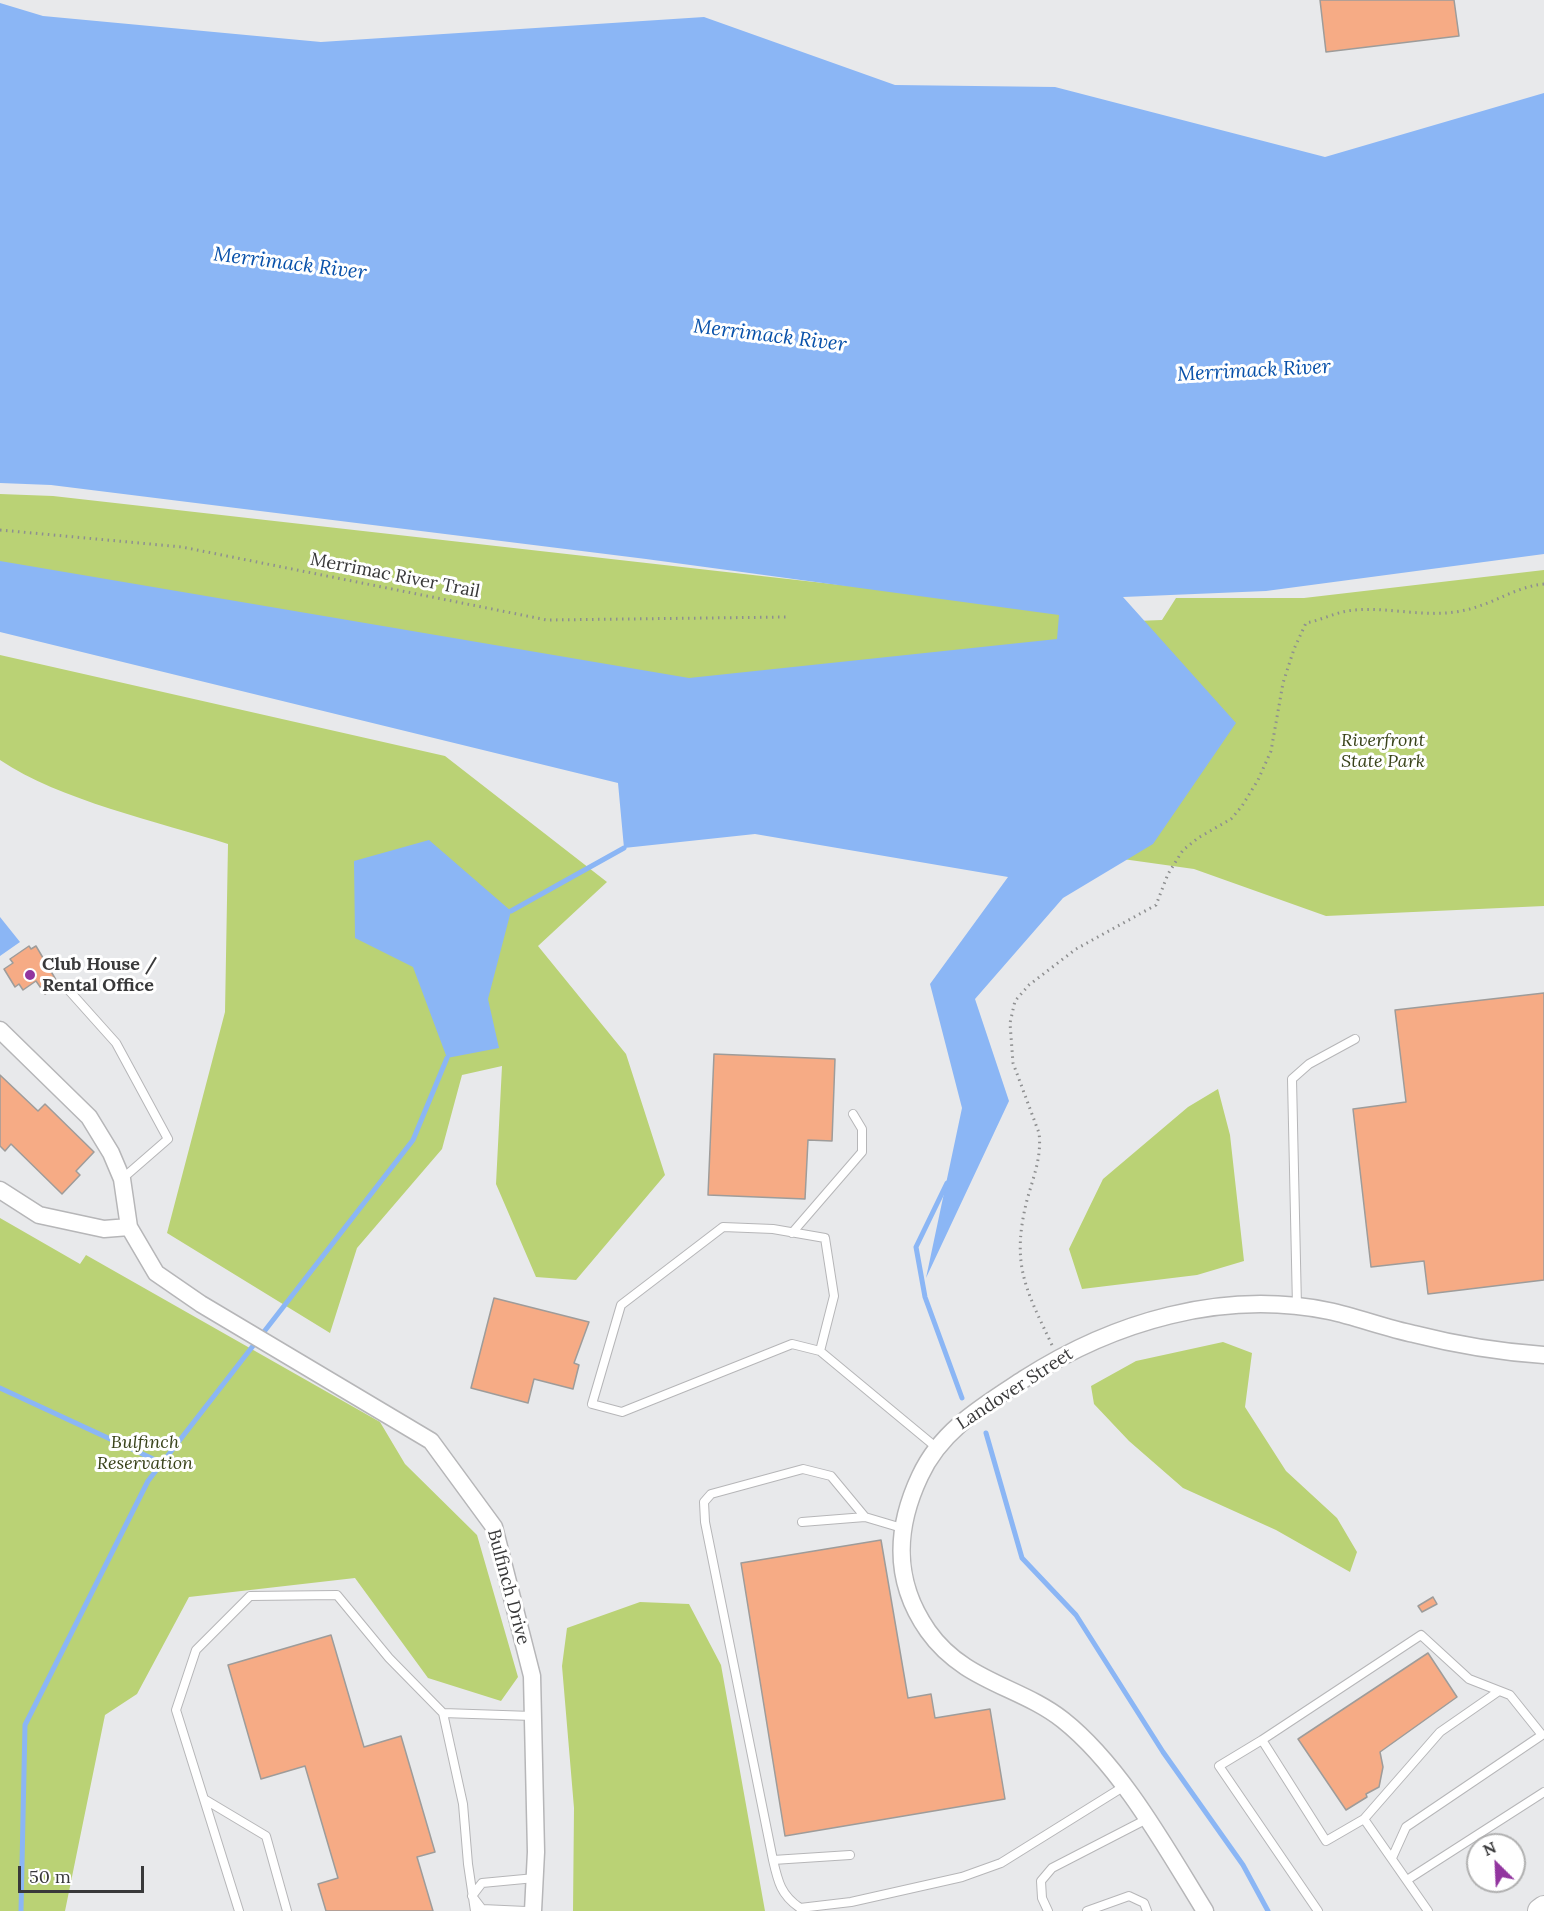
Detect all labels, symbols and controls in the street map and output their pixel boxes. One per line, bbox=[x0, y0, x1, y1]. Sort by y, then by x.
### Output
water label: Merrimack River bbox=[212, 243, 368, 285]
water label: Merrimack River bbox=[692, 315, 848, 357]
water label: Merrimack River bbox=[1176, 355, 1332, 387]
street label: Merrimac River Trail bbox=[308, 549, 482, 603]
park label: Riverfront State Park bbox=[1341, 730, 1425, 772]
place label: Club House / Rental Office bbox=[42, 954, 157, 996]
marker: Club House / Rental Office bbox=[23, 968, 37, 982]
street label: Landover Street bbox=[953, 1343, 1077, 1435]
park label: Bulfinch Reservation bbox=[97, 1432, 193, 1474]
street label: Bulfinch Drive bbox=[482, 1527, 534, 1647]
north arrow bbox=[1466, 1833, 1526, 1893]
text: N bbox=[1480, 1837, 1499, 1860]
scale bar bbox=[21, 1854, 147, 1892]
text: 50 m bbox=[29, 1865, 71, 1888]

